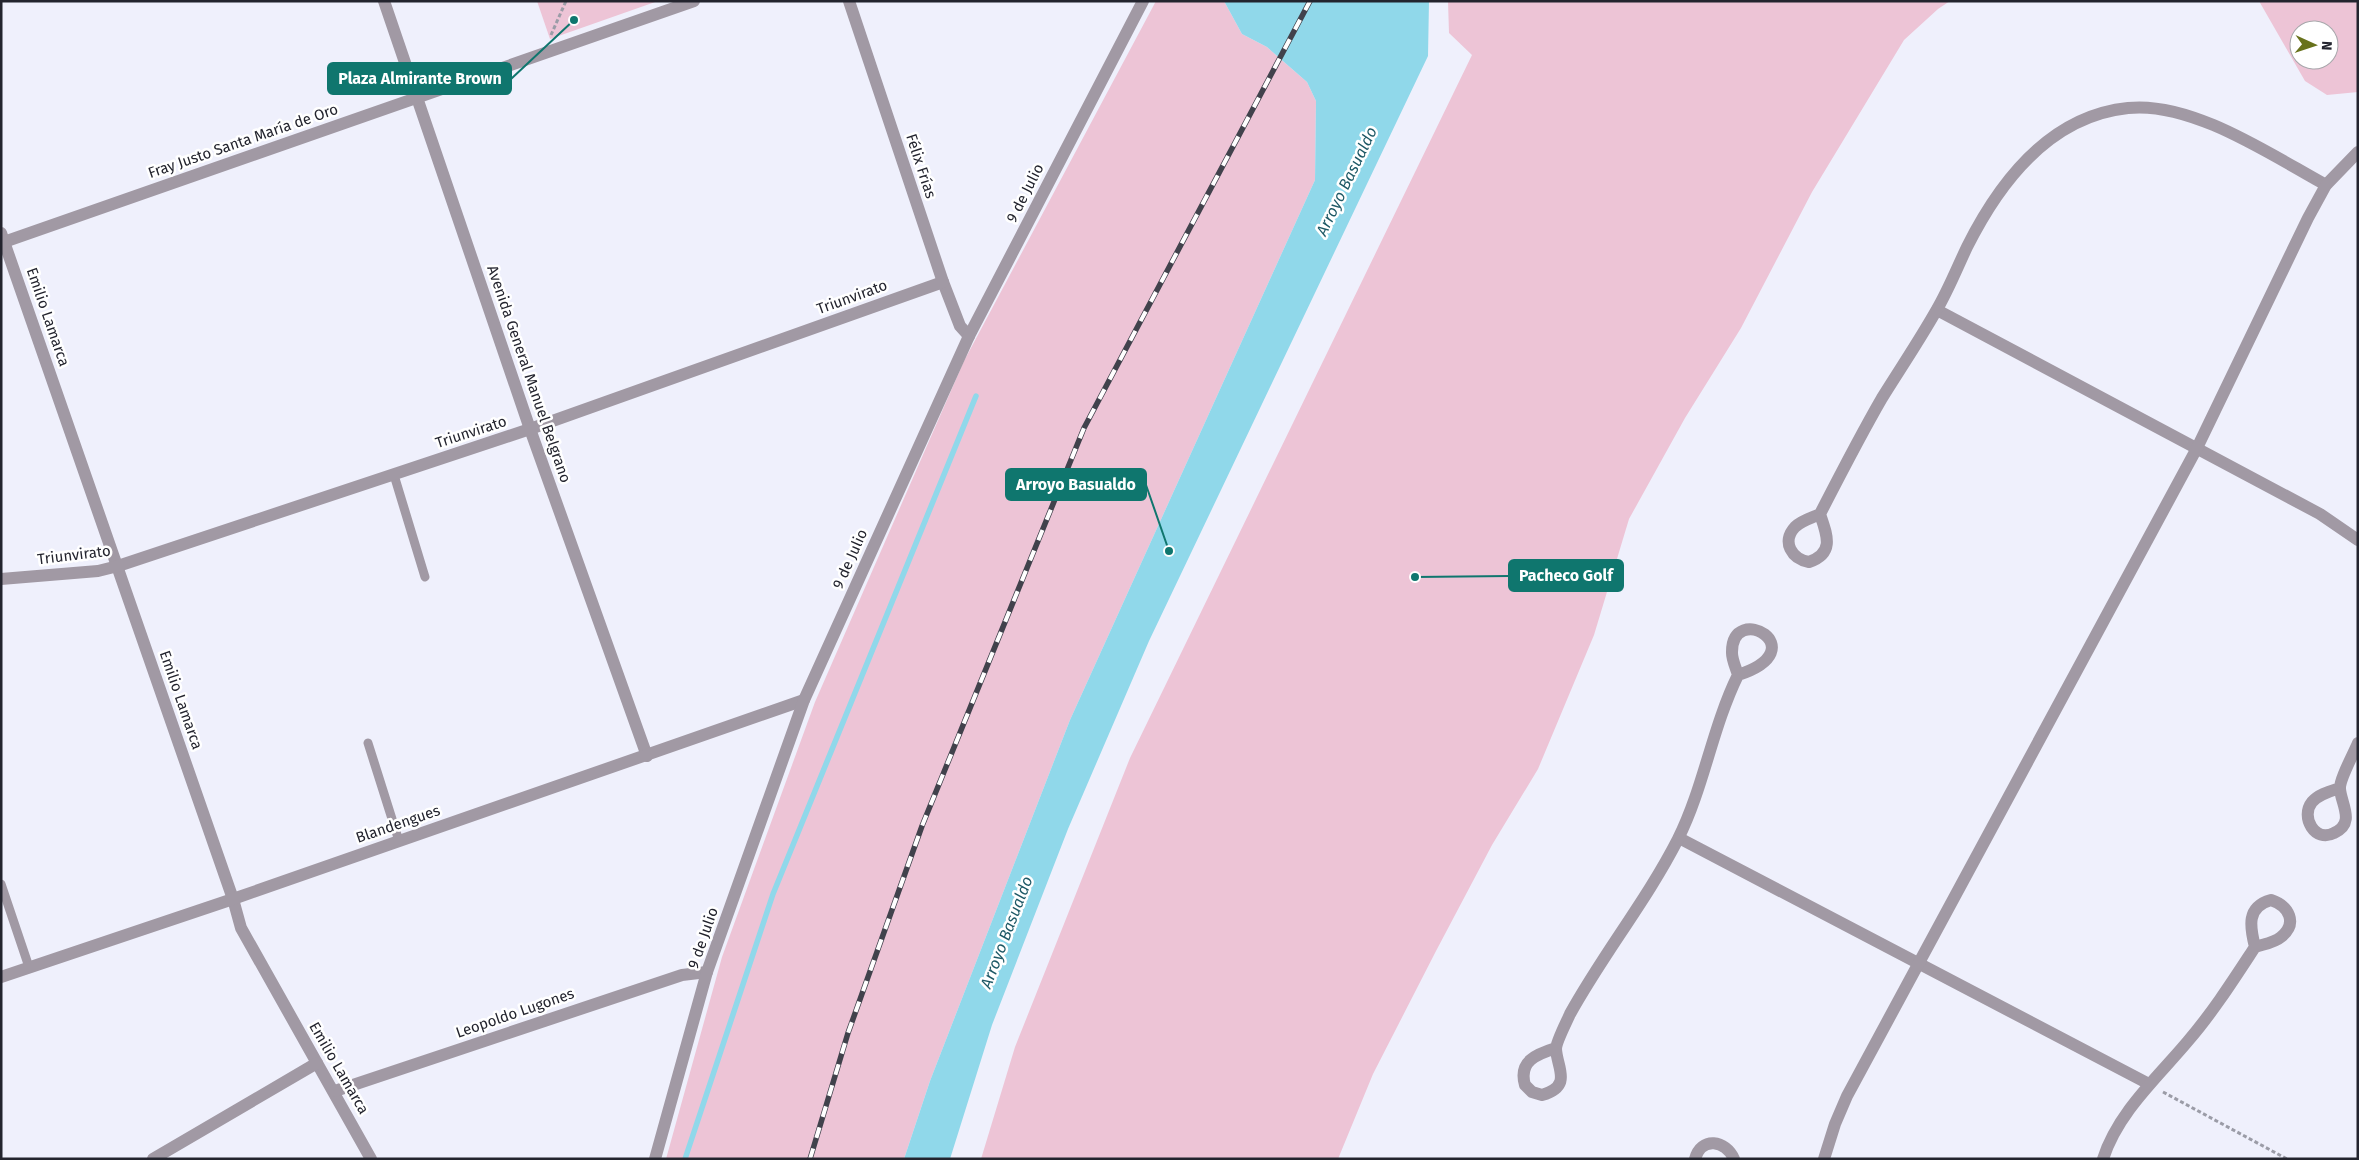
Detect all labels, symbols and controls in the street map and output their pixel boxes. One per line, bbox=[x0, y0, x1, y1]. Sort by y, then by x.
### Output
north arrow bbox=[2289, 20, 2339, 70]
text: N bbox=[2318, 41, 2335, 51]
callout: Plaza Almirante Brown bbox=[328, 63, 511, 94]
text: Plaza Almirante Brown bbox=[338, 69, 502, 88]
street label: Fray Justo Santa María de Oro bbox=[146, 100, 340, 182]
water label: Arroyo Basualdo bbox=[1311, 124, 1381, 240]
street label: Félix Frías bbox=[902, 131, 940, 201]
street label: 9 de Julio bbox=[1003, 161, 1047, 225]
street label: Avenida General Manuel Belgrano bbox=[483, 263, 575, 485]
street label: Emilio Lamarca bbox=[23, 265, 73, 369]
street label: Triunvirato bbox=[814, 276, 890, 318]
street label: Triunvirato bbox=[433, 412, 509, 452]
callout: Arroyo Basualdo bbox=[1006, 469, 1146, 500]
text: Arroyo Basualdo bbox=[1015, 475, 1136, 494]
street label: 9 de Julio bbox=[829, 526, 871, 592]
street label: Triunvirato bbox=[36, 542, 112, 568]
callout: Pacheco Golf bbox=[1509, 560, 1623, 591]
text: Pacheco Golf bbox=[1519, 566, 1614, 585]
street label: Emilio Lamarca bbox=[156, 648, 206, 752]
street label: Blandengues bbox=[354, 801, 442, 847]
water label: Arroyo Basualdo bbox=[976, 873, 1037, 992]
street label: 9 de Julio bbox=[684, 905, 722, 971]
street label: Leopoldo Lugones bbox=[453, 984, 577, 1042]
street label: Emilio Lamarca bbox=[305, 1019, 373, 1117]

